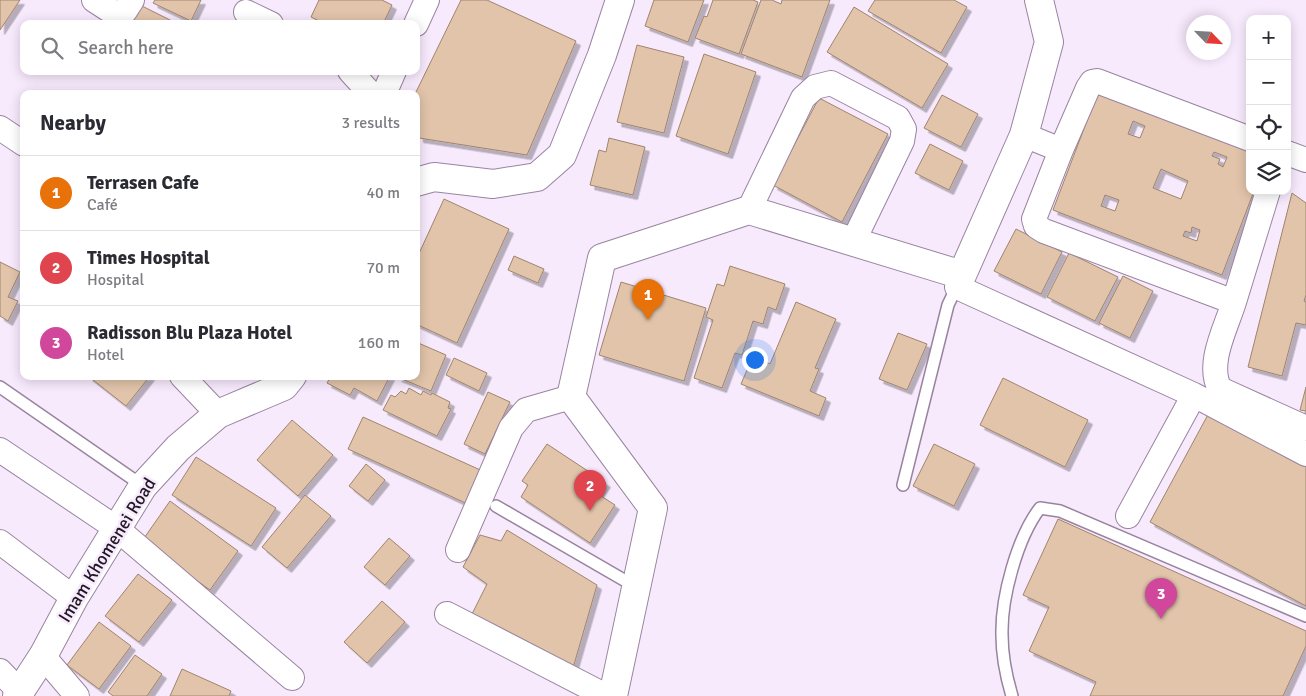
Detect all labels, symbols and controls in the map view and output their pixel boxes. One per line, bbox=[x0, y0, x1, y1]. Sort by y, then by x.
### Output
north arrow bbox=[1186, 15, 1231, 60]
map controls bbox=[1246, 15, 1291, 195]
button: + bbox=[1246, 15, 1291, 60]
search box bbox=[20, 20, 420, 75]
icon: search bbox=[38, 34, 66, 62]
text: Search here bbox=[78, 36, 174, 60]
button: − bbox=[1246, 60, 1291, 105]
button: locate bbox=[1246, 105, 1291, 150]
text: Nearby bbox=[40, 110, 106, 136]
text: 3 results bbox=[341, 113, 400, 133]
button: layers bbox=[1246, 150, 1291, 195]
text: Terrasen Cafe bbox=[87, 171, 199, 195]
text: 1 bbox=[52, 183, 60, 203]
text: 40 m bbox=[366, 183, 400, 203]
text: Café bbox=[87, 195, 118, 215]
text: Times Hospital bbox=[87, 246, 210, 270]
text: 2 bbox=[52, 258, 60, 278]
text: 70 m bbox=[366, 258, 400, 278]
text: Hospital bbox=[87, 270, 144, 290]
pin: 1 bbox=[632, 279, 664, 320]
text: Radisson Blu Plaza Hotel bbox=[87, 321, 292, 345]
text: 3 bbox=[52, 333, 60, 353]
text: 160 m bbox=[358, 333, 400, 353]
text: Hotel bbox=[87, 345, 124, 365]
your location bbox=[742, 347, 768, 373]
pin: 2 bbox=[574, 470, 606, 511]
street label: Imam Khomenei Road bbox=[54, 474, 160, 626]
pin: 3 bbox=[1145, 578, 1177, 619]

